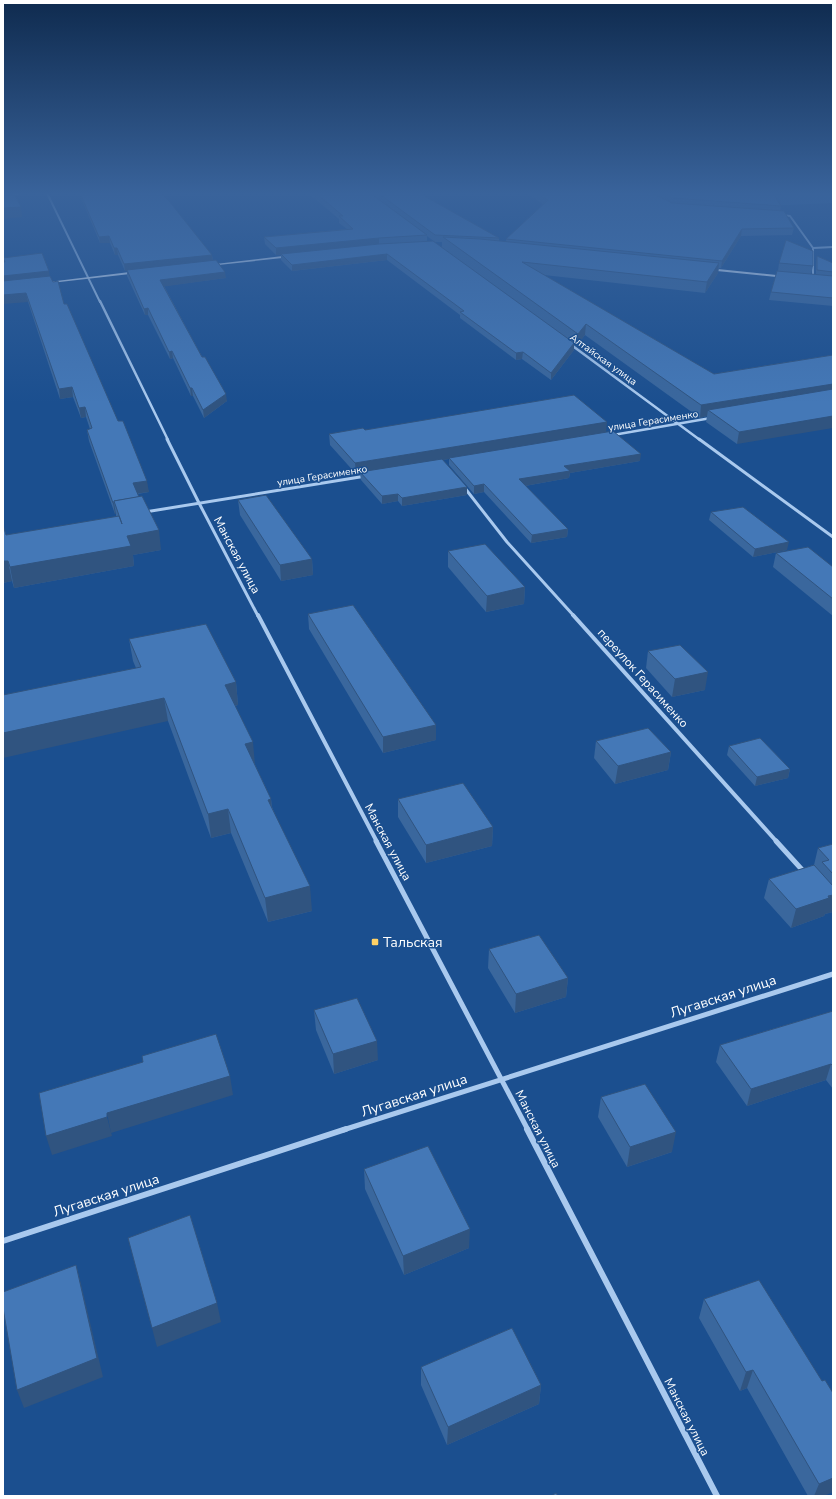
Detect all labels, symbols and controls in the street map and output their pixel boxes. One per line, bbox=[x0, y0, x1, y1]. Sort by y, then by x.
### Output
street label: Алтайская улица bbox=[567, 331, 640, 389]
street label: улица Герасименко bbox=[607, 407, 699, 435]
street label: улица Герасименко bbox=[276, 462, 368, 490]
street label: Манская улица bbox=[210, 514, 264, 596]
street label: переулок Герасименко bbox=[594, 625, 692, 731]
street label: Манская улица bbox=[361, 801, 415, 883]
place label: Тальская bbox=[383, 933, 443, 952]
marker: Тальская bbox=[370, 937, 380, 947]
street label: Лугавская улица bbox=[668, 970, 779, 1023]
street label: Лугавская улица bbox=[359, 1069, 470, 1122]
street label: Манская улица bbox=[512, 1087, 564, 1171]
street label: Лугавская улица bbox=[51, 1169, 162, 1222]
street label: Манская улица bbox=[661, 1375, 713, 1459]

